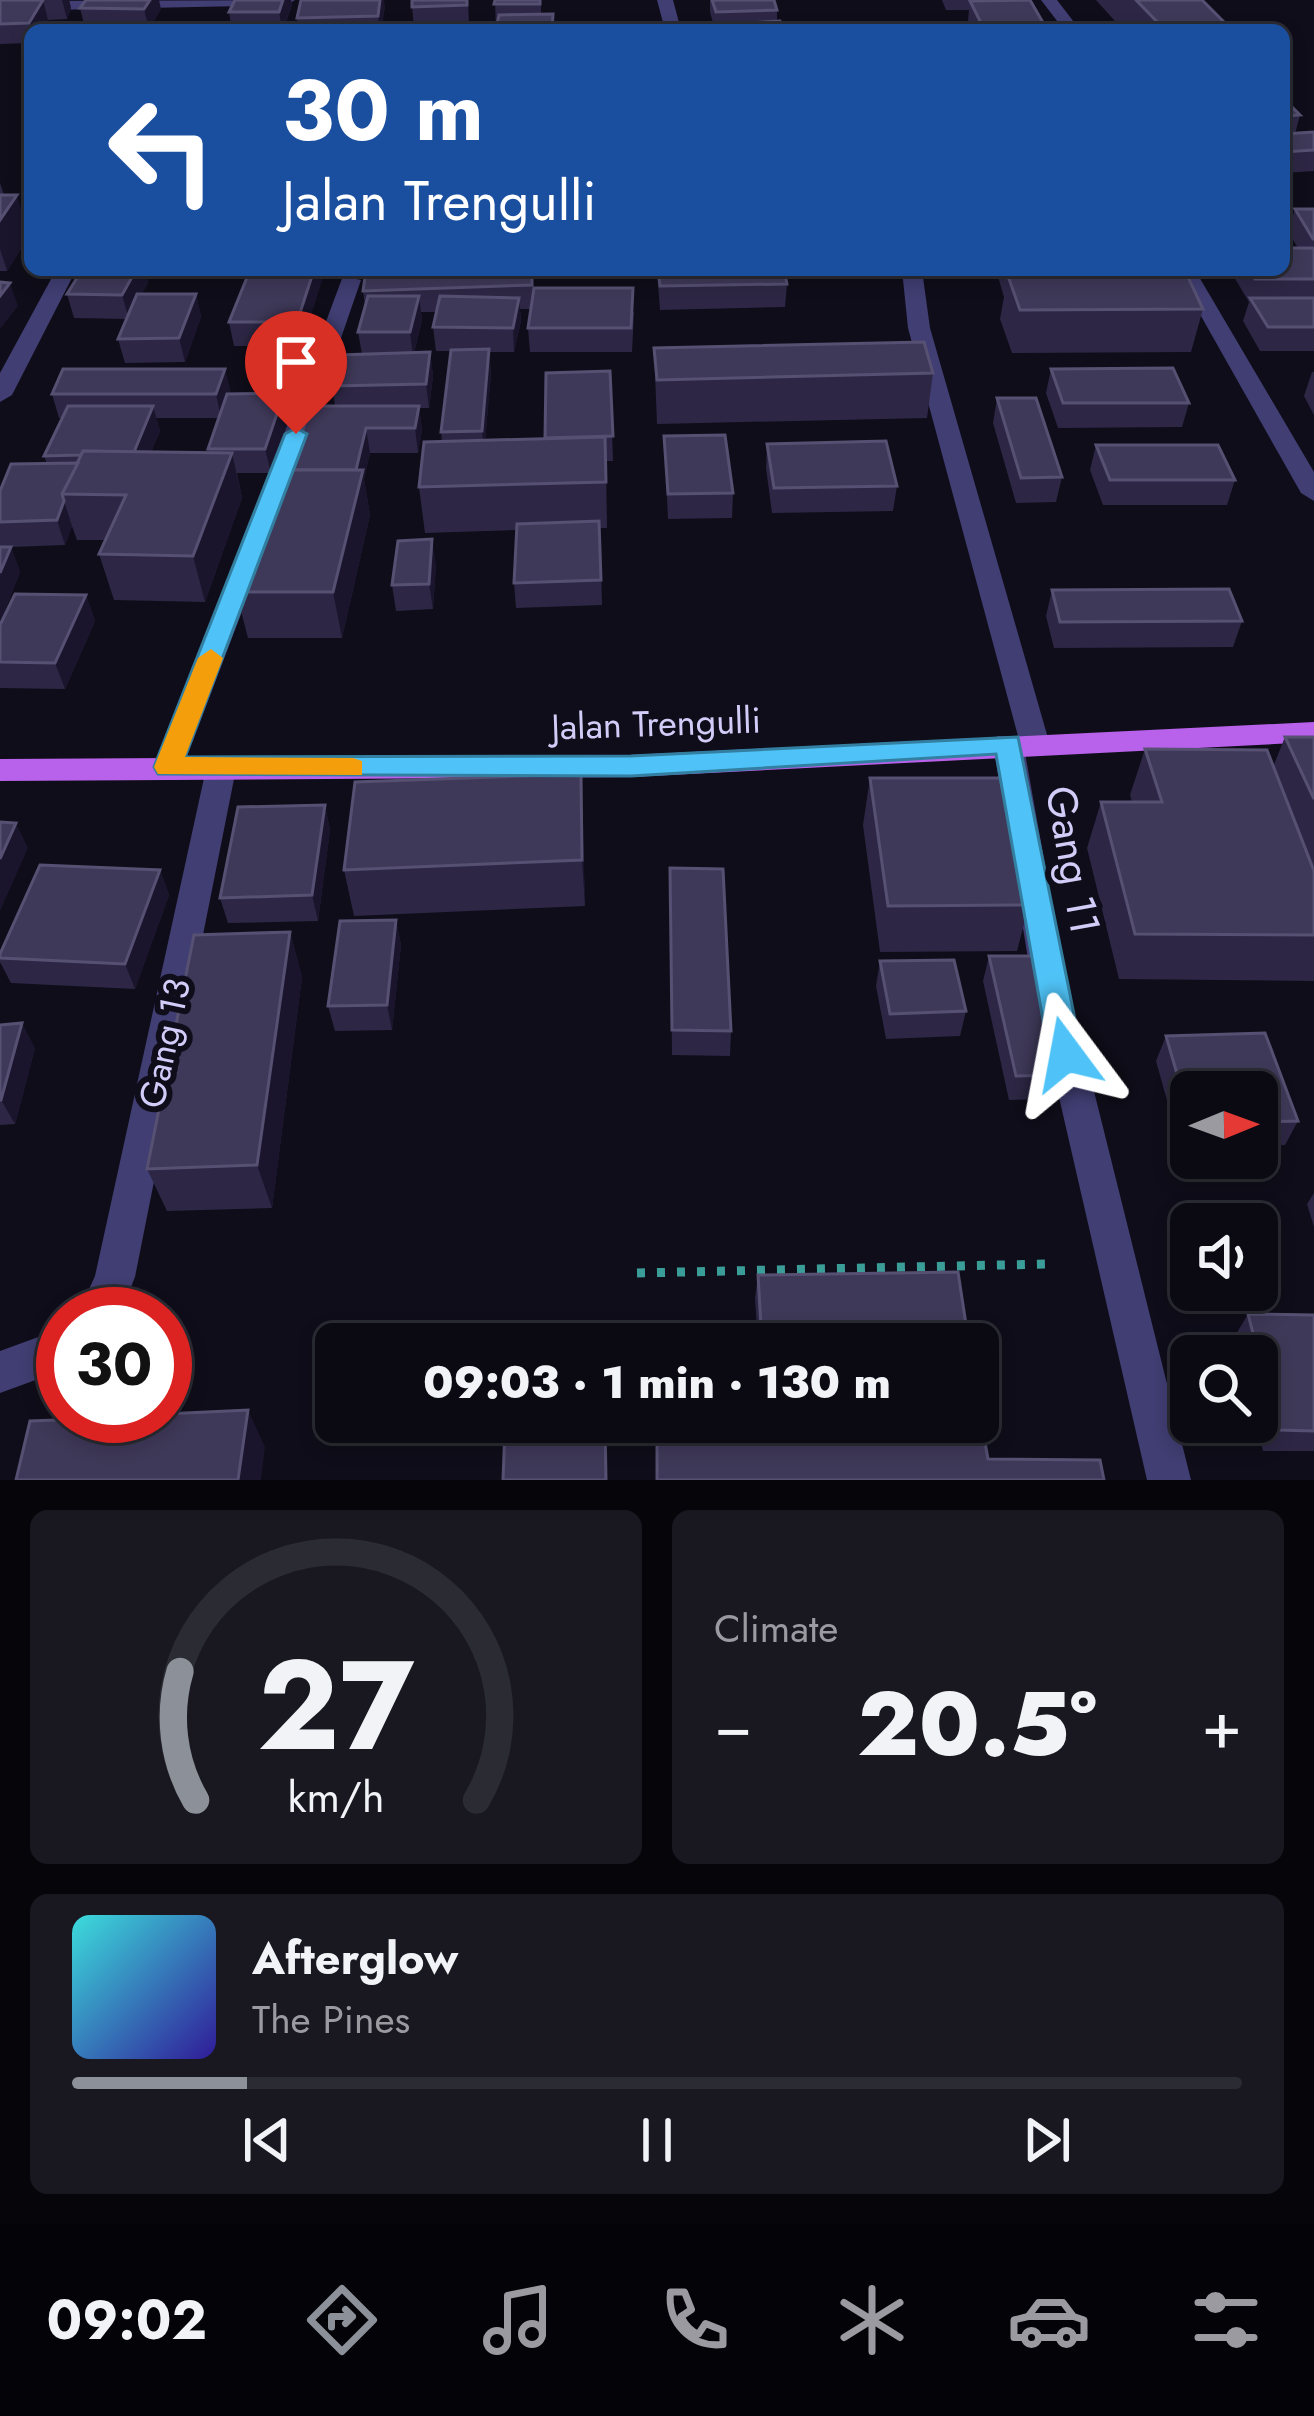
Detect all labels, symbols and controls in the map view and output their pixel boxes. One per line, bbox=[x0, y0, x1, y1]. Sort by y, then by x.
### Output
text: 30 m bbox=[282, 50, 484, 172]
icon: left bbox=[84, 72, 240, 228]
text: Jalan Trengulli bbox=[282, 162, 597, 240]
pin bbox=[245, 311, 347, 434]
icon: arrive bbox=[263, 329, 329, 395]
street label: Jalan Trengulli bbox=[546, 693, 762, 753]
street label: Gang 11 bbox=[1030, 781, 1116, 939]
street label: Gang 13 bbox=[125, 973, 203, 1113]
position arrow bbox=[1003, 991, 1129, 1117]
north arrow bbox=[1170, 1071, 1278, 1179]
map controls bbox=[1170, 1071, 1278, 1443]
button: sound bbox=[1170, 1203, 1278, 1311]
speed limit sign: 30 bbox=[36, 1287, 192, 1443]
button: search bbox=[1170, 1335, 1278, 1443]
text: 09:03 · 1 min · 130 m bbox=[423, 1350, 891, 1415]
text: Climate bbox=[714, 1600, 838, 1657]
text: 27 bbox=[257, 1615, 415, 1796]
text: 20.5° bbox=[857, 1659, 1097, 1789]
text: − bbox=[714, 1677, 753, 1773]
text: + bbox=[1201, 1677, 1242, 1773]
text: km/h bbox=[288, 1766, 384, 1828]
text: Afterglow bbox=[252, 1926, 458, 1991]
text: The Pines bbox=[252, 1991, 410, 2048]
icon: previous bbox=[234, 2107, 300, 2173]
icon: pause bbox=[624, 2107, 690, 2173]
icon: next bbox=[1014, 2107, 1080, 2173]
icon: directions bbox=[300, 2278, 384, 2362]
icon: music bbox=[476, 2278, 560, 2362]
icon: phone bbox=[653, 2278, 737, 2362]
icon: climate bbox=[830, 2278, 914, 2362]
icon: car bbox=[1007, 2278, 1091, 2362]
icon: filters bbox=[1184, 2278, 1268, 2362]
text: 09:02 bbox=[46, 2281, 207, 2359]

